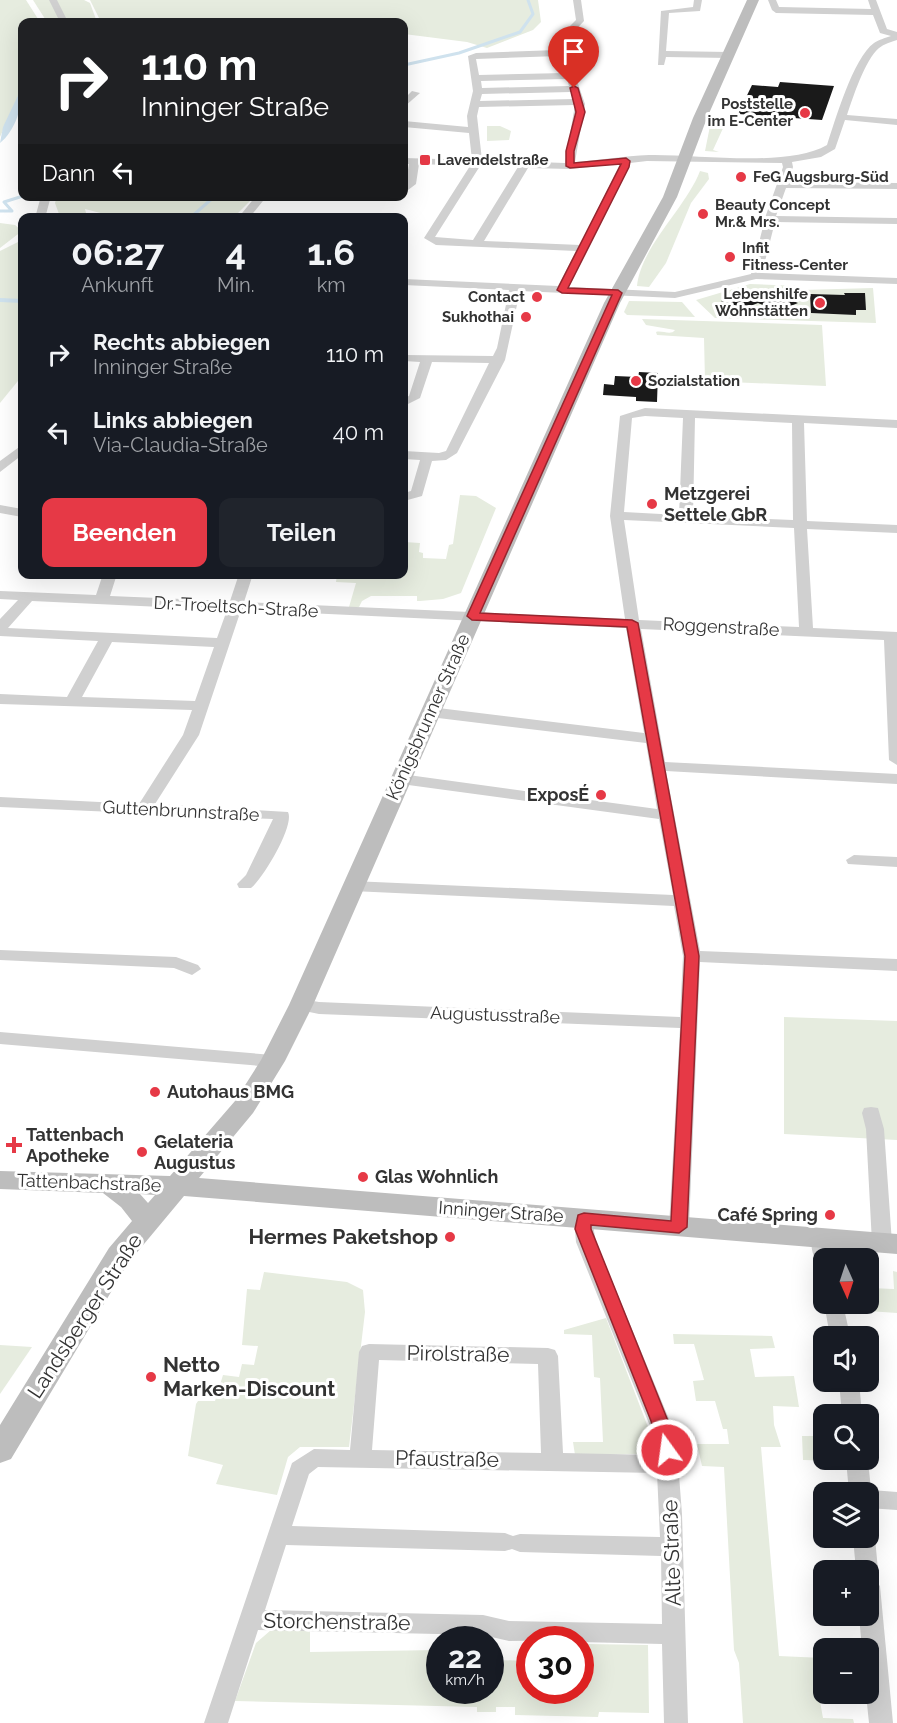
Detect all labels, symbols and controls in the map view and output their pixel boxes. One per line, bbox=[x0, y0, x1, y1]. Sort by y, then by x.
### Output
pin bbox=[548, 26, 599, 88]
icon: arrive bbox=[557, 35, 590, 68]
text: 110 m bbox=[141, 41, 257, 90]
icon: right bbox=[42, 42, 120, 120]
text: Inninger Straße bbox=[141, 91, 329, 122]
place label: Poststelle im E-Center bbox=[708, 95, 793, 130]
marker: Poststelle im E-Center bbox=[798, 106, 812, 120]
place label: Lavendelstraße bbox=[437, 151, 548, 169]
marker: Lavendelstraße bbox=[418, 153, 432, 167]
icon: left bbox=[107, 156, 140, 189]
text: Dann bbox=[42, 160, 95, 186]
place label: FeG Augsburg-Süd bbox=[753, 168, 889, 186]
marker: FeG Augsburg-Süd bbox=[734, 170, 748, 184]
place label: Beauty Concept Mr.& Mrs. bbox=[715, 196, 830, 231]
marker: Beauty Concept Mr.& Mrs. bbox=[696, 207, 710, 221]
text: 06:27 bbox=[71, 231, 164, 273]
text: 4 bbox=[226, 231, 246, 273]
text: 1.6 bbox=[307, 231, 355, 273]
place label: Infit Fitness-Center bbox=[742, 239, 848, 274]
marker: Infit Fitness-Center bbox=[723, 250, 737, 264]
text: Ankunft bbox=[81, 273, 154, 297]
text: Min. bbox=[217, 273, 254, 297]
text: km bbox=[317, 273, 346, 297]
place label: Lebenshilfe Wohnstätten bbox=[715, 285, 808, 320]
place label: Contact bbox=[468, 288, 525, 306]
marker: Contact bbox=[530, 290, 544, 304]
marker: Lebenshilfe Wohnstätten bbox=[813, 296, 827, 310]
place label: Sukhothai bbox=[442, 308, 514, 326]
marker: Sukhothai bbox=[519, 310, 533, 324]
text: Rechts abbiegen bbox=[93, 329, 270, 355]
icon: right bbox=[42, 338, 75, 371]
text: 110 m bbox=[326, 341, 384, 367]
text: Inninger Straße bbox=[93, 355, 232, 379]
place label: Sozialstation bbox=[648, 372, 740, 390]
marker: Sozialstation bbox=[629, 374, 643, 388]
text: Links abbiegen bbox=[93, 407, 253, 433]
icon: left bbox=[42, 416, 75, 449]
text: 40 m bbox=[333, 419, 384, 445]
text: Via-Claudia-Straße bbox=[93, 433, 268, 457]
place label: Metzgerei Settele GbR bbox=[664, 483, 767, 525]
marker: Metzgerei Settele GbR bbox=[645, 497, 659, 511]
button: Beenden bbox=[42, 498, 207, 567]
button: Teilen bbox=[219, 498, 384, 567]
street label: Dr.-Troeltsch-Straße bbox=[153, 592, 319, 621]
street label: Roggenstraße bbox=[662, 613, 780, 640]
street label: Königsbrunner Straße bbox=[381, 630, 474, 803]
place label: ExposÉ bbox=[527, 784, 589, 805]
marker: ExposÉ bbox=[594, 788, 608, 802]
street label: Guttenbrunnstraße bbox=[102, 796, 260, 825]
street label: Augustusstraße bbox=[430, 1002, 561, 1027]
place label: Autohaus BMG bbox=[167, 1081, 294, 1102]
marker: Autohaus BMG bbox=[148, 1085, 162, 1099]
place label: Tattenbach Apotheke bbox=[26, 1124, 124, 1166]
place label: Gelateria Augustus bbox=[154, 1131, 235, 1173]
marker: Tattenbach Apotheke bbox=[7, 1138, 21, 1152]
marker: Gelateria Augustus bbox=[135, 1145, 149, 1159]
place label: Glas Wohnlich bbox=[375, 1166, 498, 1187]
street label: Tattenbachstraße bbox=[16, 1169, 162, 1196]
marker: Glas Wohnlich bbox=[356, 1170, 370, 1184]
street label: Inninger Straße bbox=[438, 1197, 565, 1226]
place label: Café Spring bbox=[717, 1204, 818, 1225]
marker: Café Spring bbox=[823, 1208, 837, 1222]
place label: Hermes Paketshop bbox=[249, 1224, 438, 1249]
street label: Landsberger Straße bbox=[22, 1229, 147, 1403]
marker: Hermes Paketshop bbox=[443, 1230, 457, 1244]
north arrow bbox=[813, 1248, 879, 1314]
map controls bbox=[813, 1248, 879, 1704]
button: sound bbox=[813, 1326, 879, 1392]
street label: Pirolstraße bbox=[406, 1340, 510, 1367]
place label: Netto Marken-Discount bbox=[163, 1352, 335, 1401]
marker: Netto Marken-Discount bbox=[144, 1370, 158, 1384]
button: search bbox=[813, 1404, 879, 1470]
position arrow bbox=[635, 1418, 699, 1482]
street label: Pfaustraße bbox=[395, 1445, 499, 1472]
button: layers bbox=[813, 1482, 879, 1548]
street label: Alte Straße bbox=[657, 1499, 686, 1607]
button: + bbox=[813, 1560, 879, 1626]
street label: Storchenstraße bbox=[263, 1608, 411, 1635]
speed limit sign: 30 bbox=[516, 1626, 594, 1704]
button: − bbox=[813, 1638, 879, 1704]
text: 22 bbox=[448, 1640, 482, 1675]
text: km/h bbox=[445, 1671, 485, 1689]

